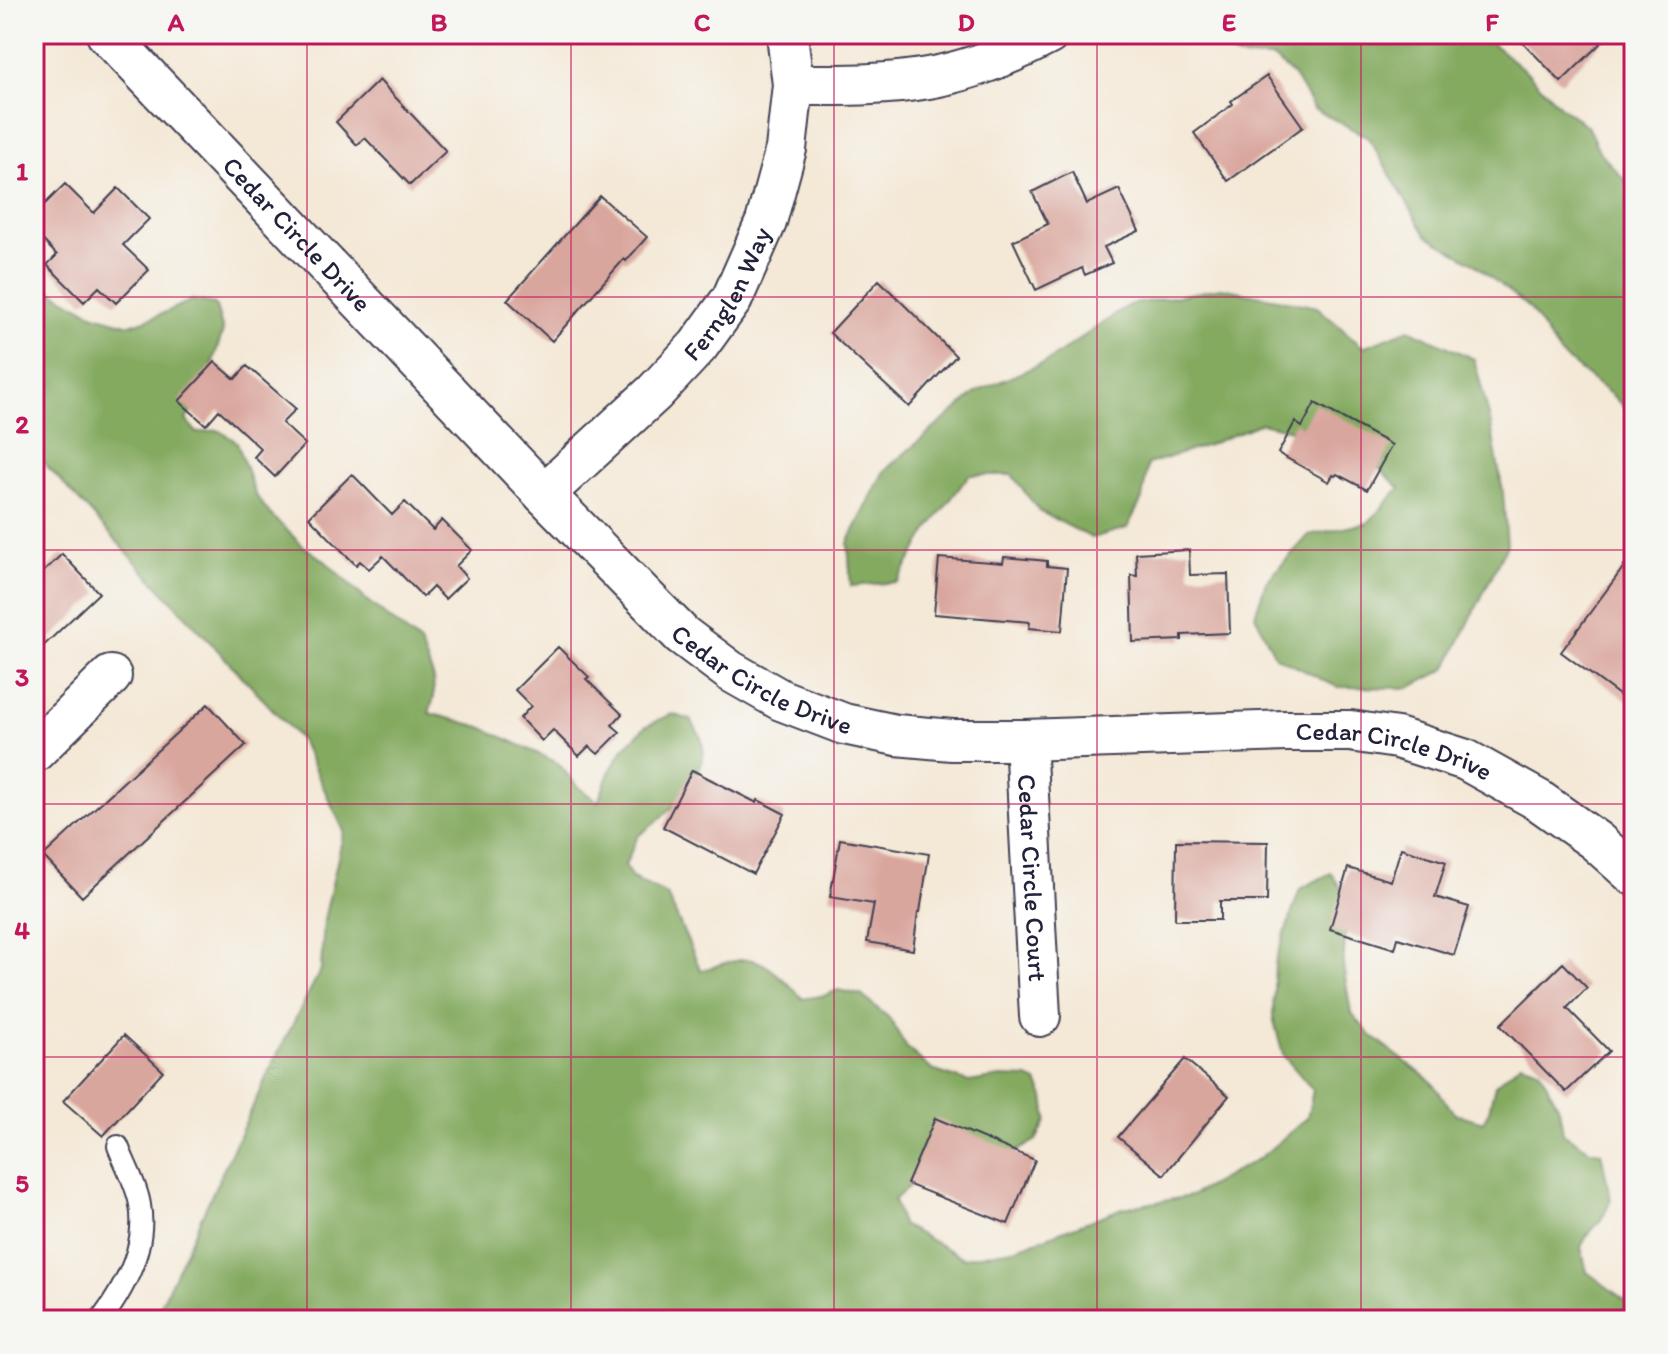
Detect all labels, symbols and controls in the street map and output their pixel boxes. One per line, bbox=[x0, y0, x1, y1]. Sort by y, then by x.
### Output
text: A bbox=[167, 6, 185, 38]
text: B bbox=[431, 6, 448, 38]
text: C bbox=[694, 6, 711, 38]
text: D bbox=[957, 6, 975, 38]
text: E bbox=[1222, 6, 1236, 38]
text: F bbox=[1485, 6, 1499, 38]
street label: Cedar Circle Drive bbox=[216, 150, 378, 318]
text: 1 bbox=[16, 155, 28, 187]
street label: Fernglen Way bbox=[676, 222, 778, 368]
text: 2 bbox=[15, 408, 29, 440]
street label: Cedar Circle Drive bbox=[664, 617, 854, 741]
text: 3 bbox=[15, 661, 29, 693]
street label: Cedar Circle Drive bbox=[1295, 715, 1498, 787]
street label: Cedar Circle Court bbox=[1011, 773, 1054, 983]
text: 4 bbox=[14, 914, 30, 946]
text: 5 bbox=[15, 1167, 29, 1199]

